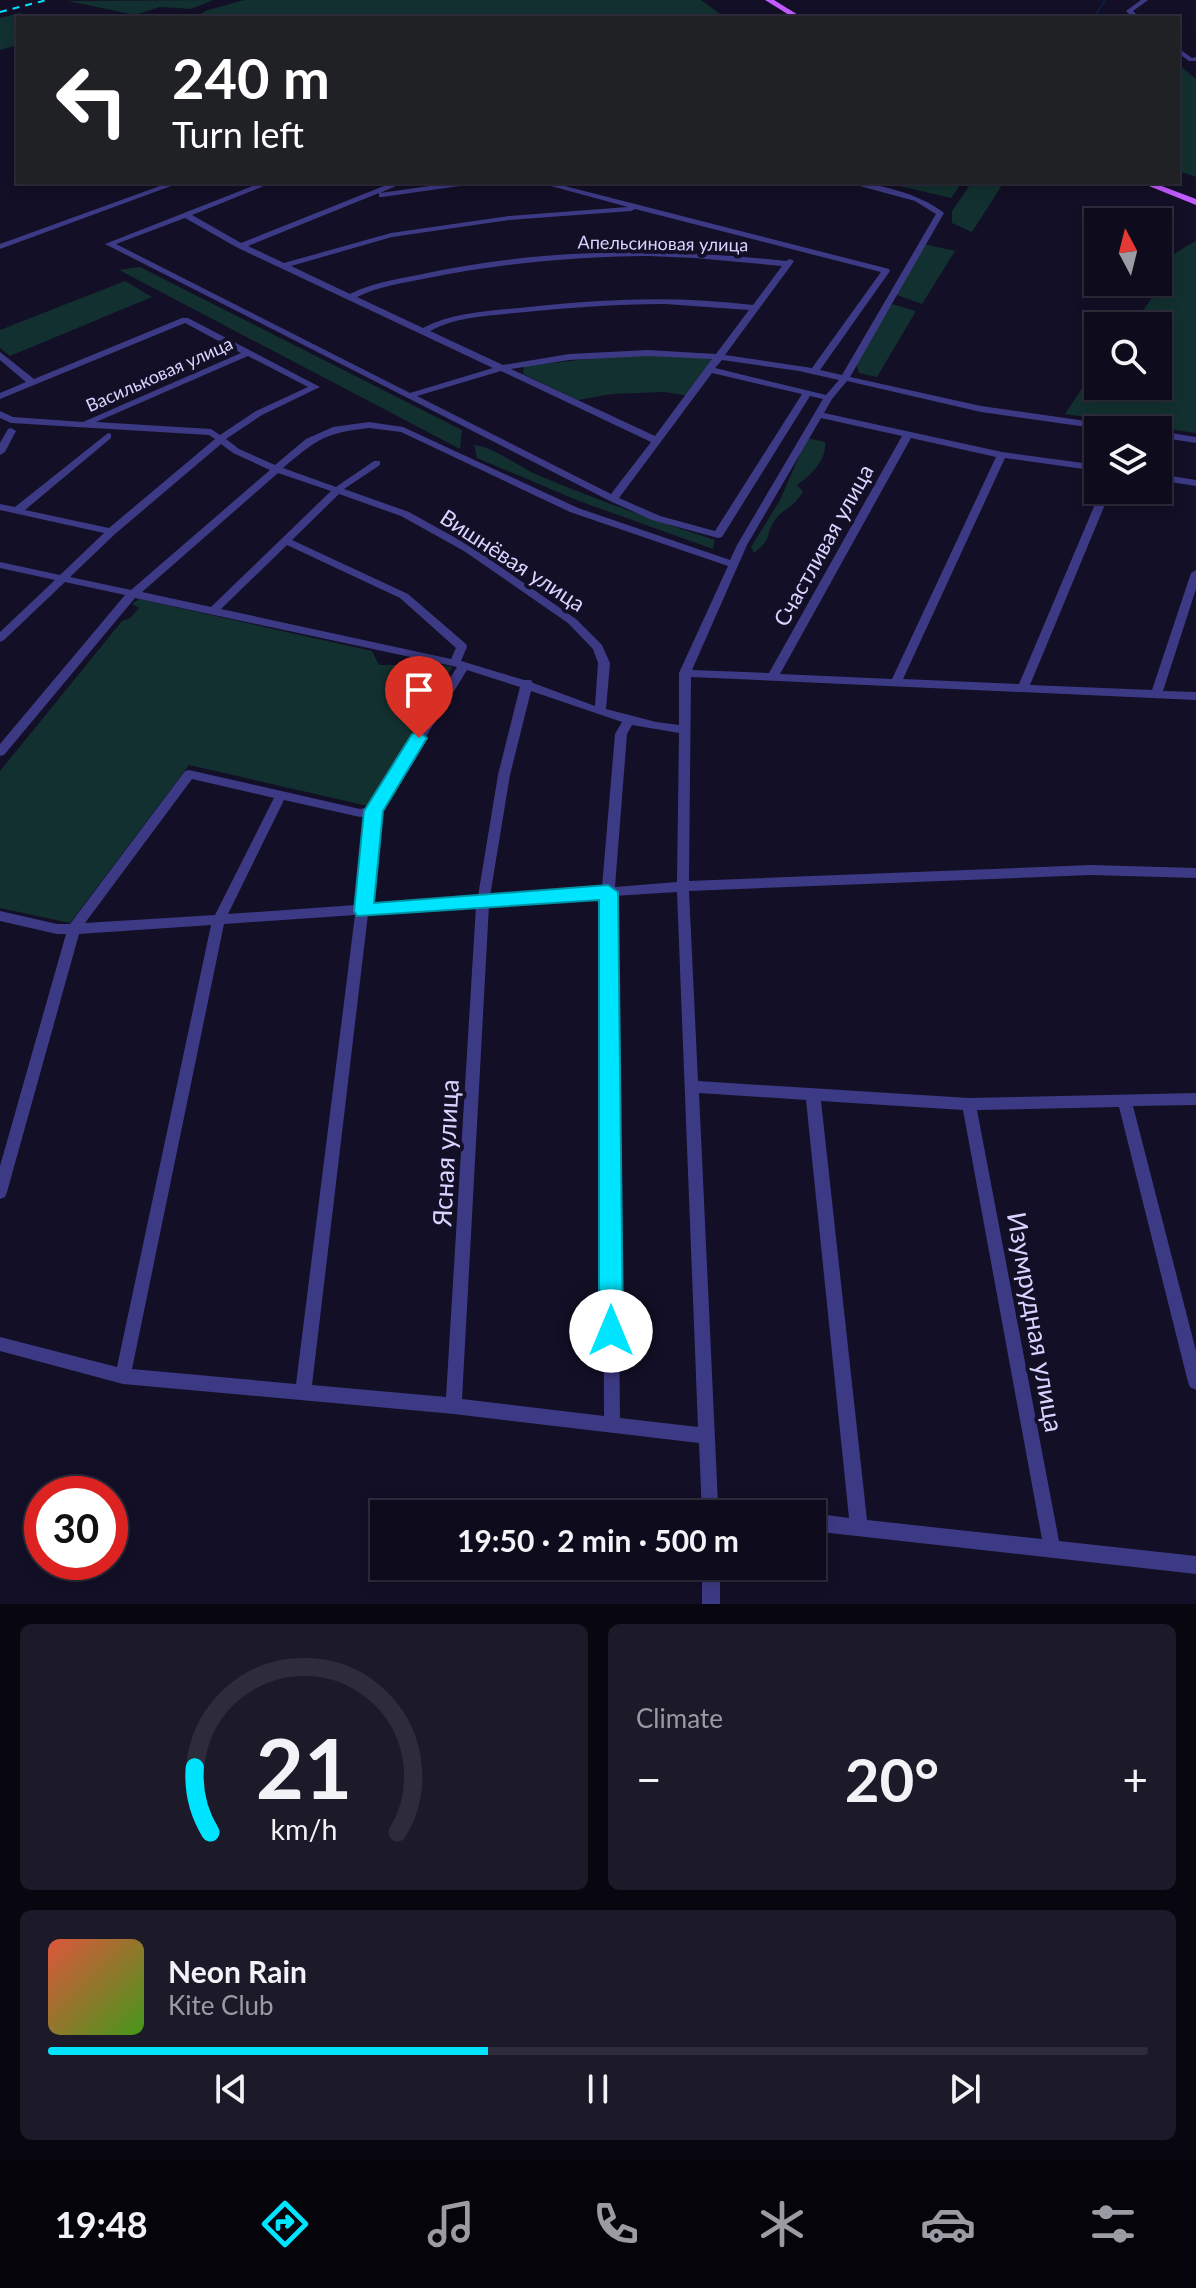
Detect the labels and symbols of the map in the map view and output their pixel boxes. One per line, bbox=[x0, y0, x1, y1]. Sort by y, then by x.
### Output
north arrow bbox=[1084, 208, 1172, 296]
street label: Апельсиновая улица bbox=[577, 231, 749, 255]
street label: Васильковая улица bbox=[82, 332, 236, 416]
street label: Счастливая улица bbox=[767, 459, 879, 631]
street label: Вишнёвая улица bbox=[436, 503, 590, 617]
pin bbox=[385, 656, 453, 738]
street label: Ясная улица bbox=[425, 1079, 465, 1228]
street label: Изумрудная улица bbox=[1001, 1209, 1071, 1435]
position arrow bbox=[569, 1289, 653, 1373]
speed limit sign: 30 bbox=[24, 1476, 128, 1580]

